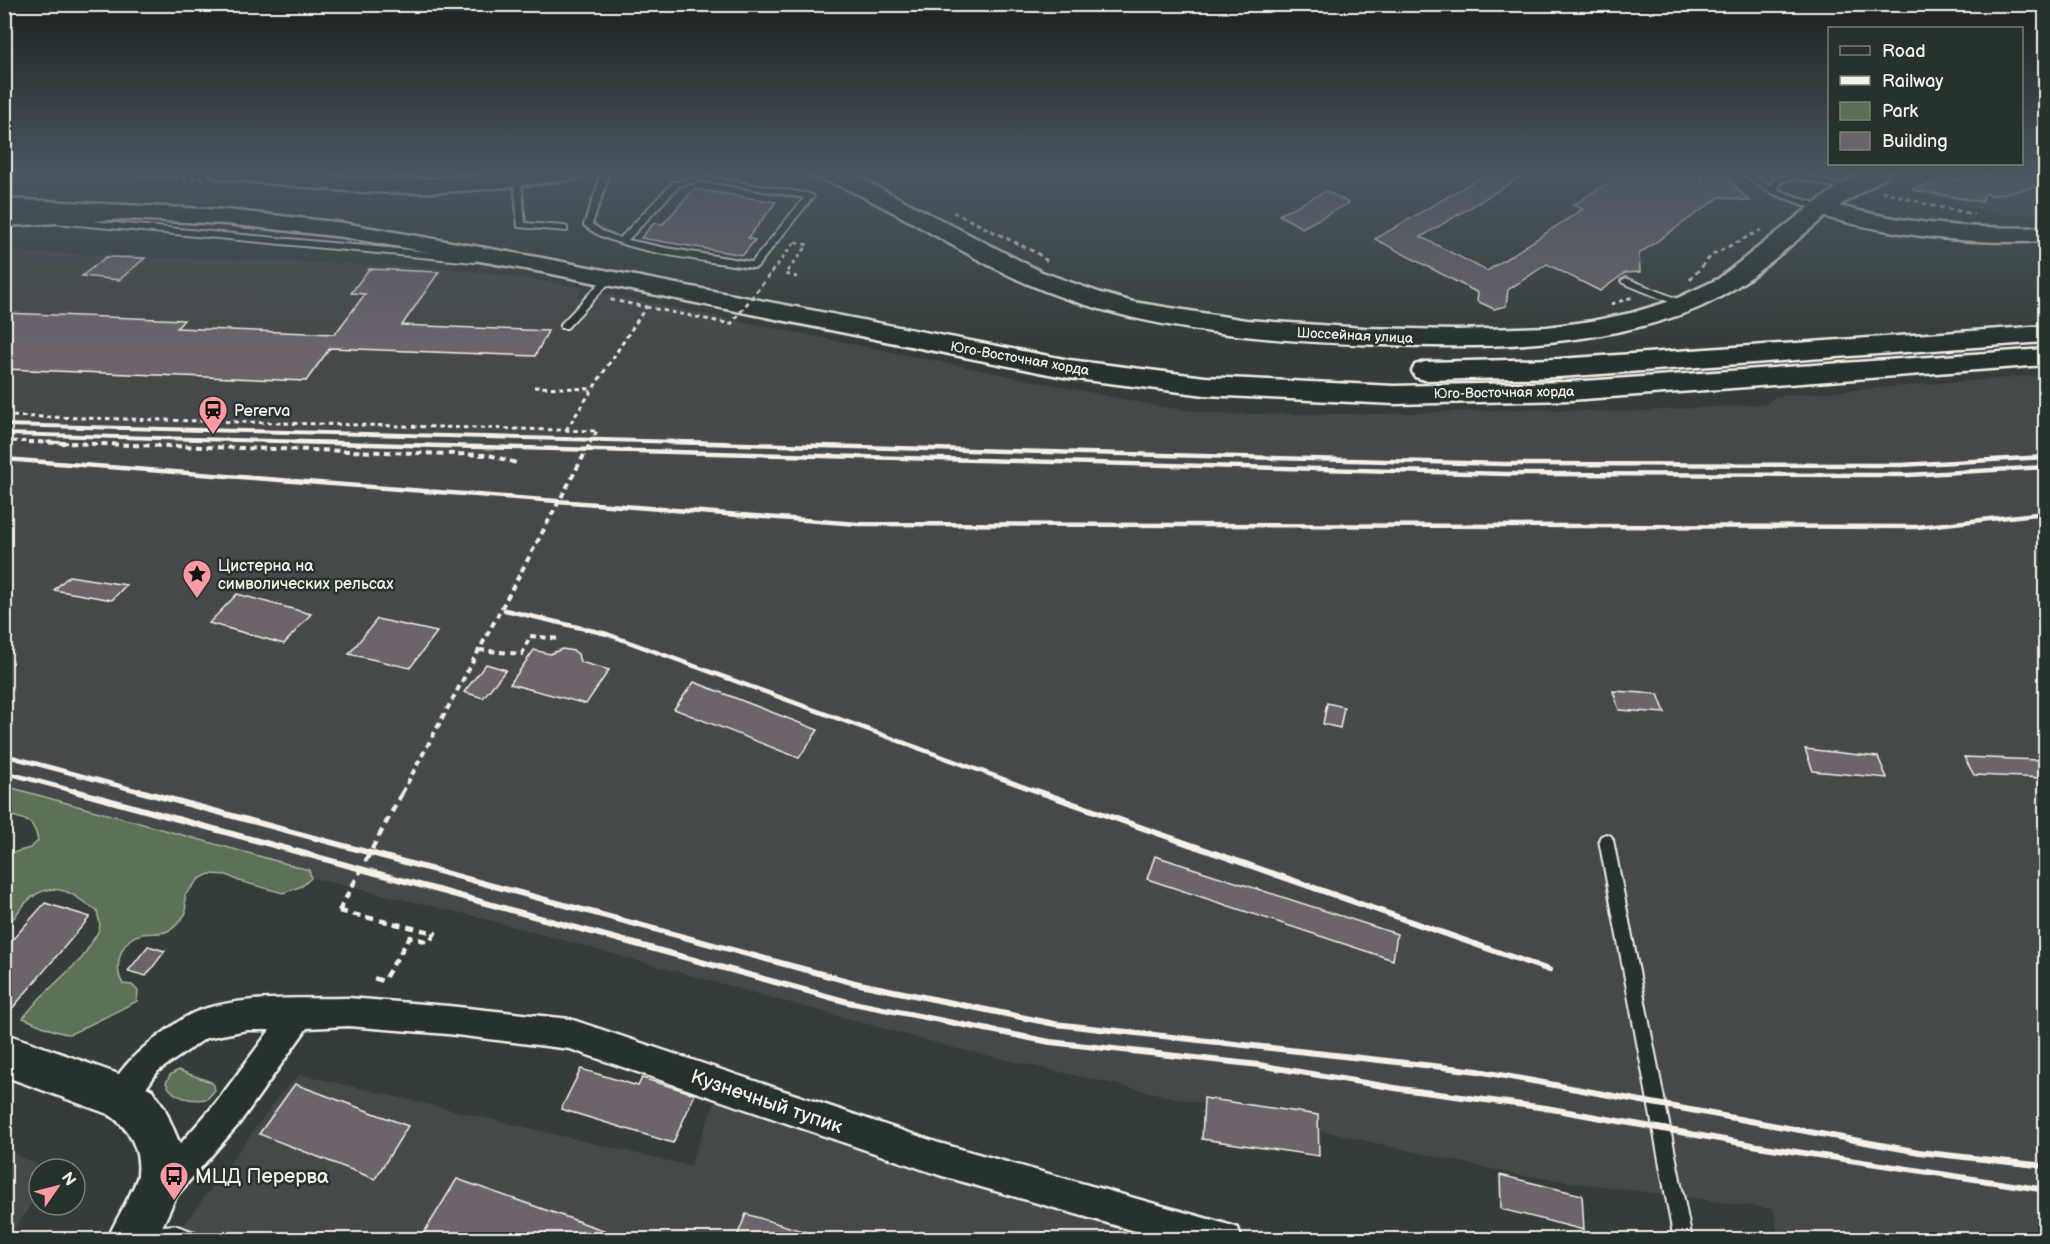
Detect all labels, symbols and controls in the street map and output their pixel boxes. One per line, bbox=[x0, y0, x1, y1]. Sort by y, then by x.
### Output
legend bbox=[1828, 27, 2023, 165]
text: Road bbox=[1882, 41, 1926, 62]
text: Railway bbox=[1882, 71, 1944, 92]
text: Park bbox=[1882, 101, 1918, 122]
text: Building bbox=[1882, 131, 1948, 152]
street label: Шоссейная улица bbox=[1296, 324, 1415, 347]
street label: Юго-Восточная хорда bbox=[949, 338, 1091, 379]
street label: Юго-Восточная хорда bbox=[1434, 383, 1575, 402]
station icon: Pererva bbox=[197, 394, 229, 436]
place label: Pererva bbox=[234, 402, 290, 421]
place label: Цистерна на символических рельсах bbox=[218, 557, 393, 594]
place icon: Цистерна на символических рельсах bbox=[181, 558, 213, 600]
street label: Кузнечный тупик bbox=[688, 1065, 846, 1139]
north arrow bbox=[27, 1157, 87, 1217]
bus stop icon: МЦД Перерва bbox=[158, 1160, 190, 1202]
place label: МЦД Перерва bbox=[195, 1165, 329, 1189]
text: N bbox=[57, 1169, 79, 1190]

